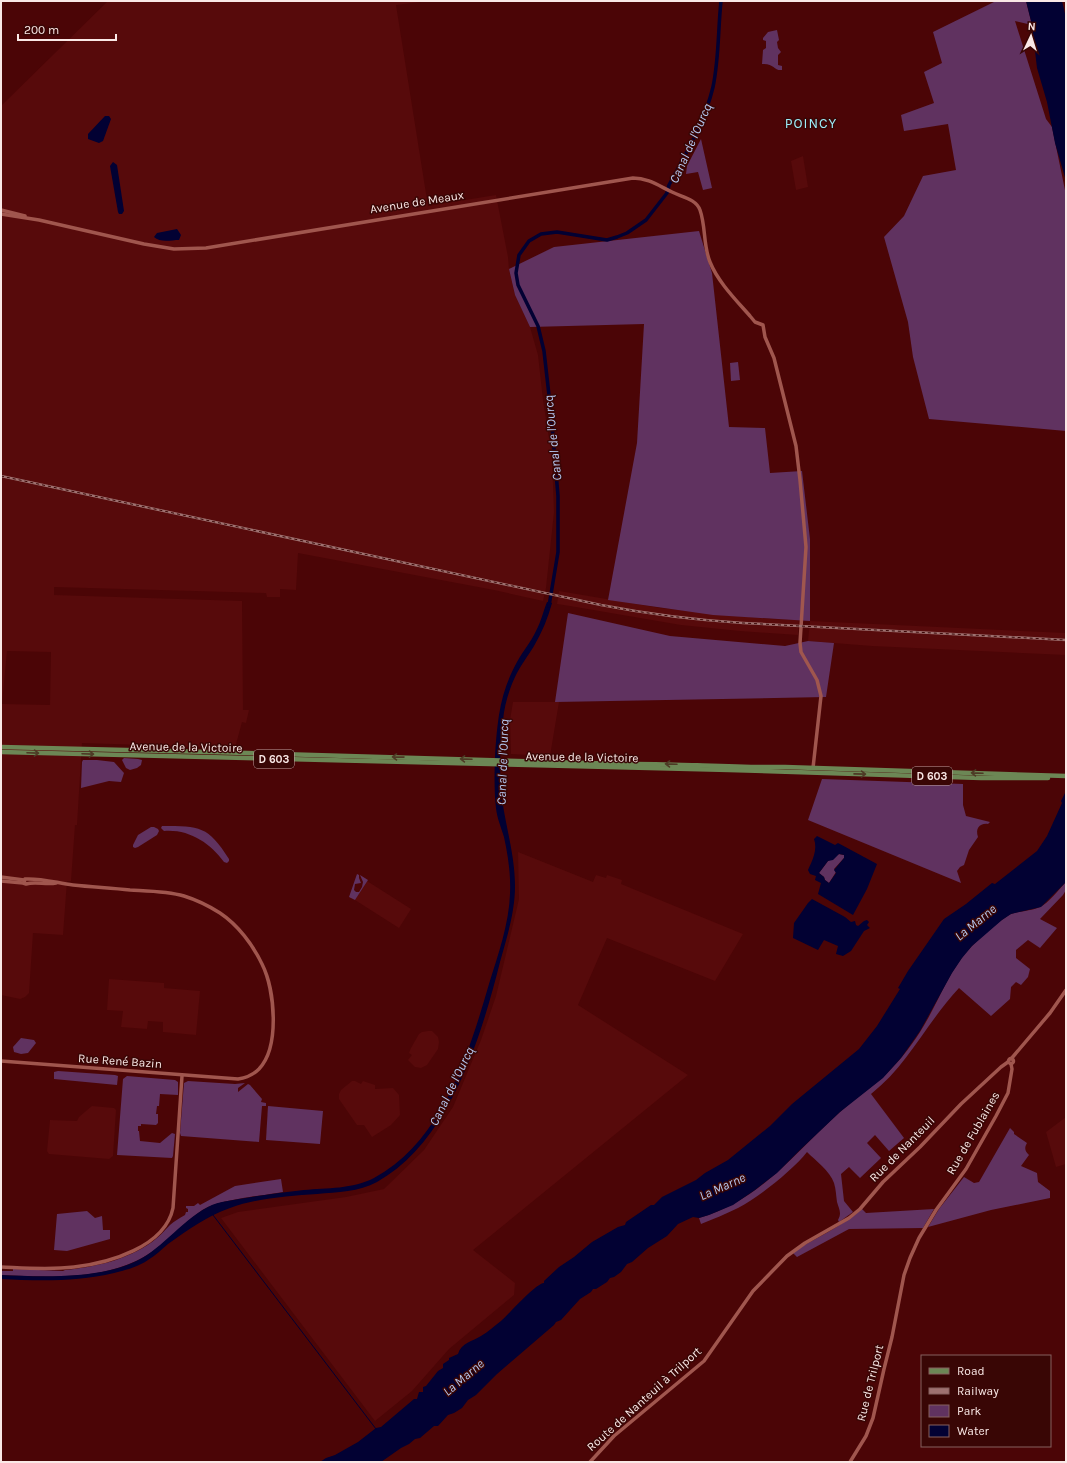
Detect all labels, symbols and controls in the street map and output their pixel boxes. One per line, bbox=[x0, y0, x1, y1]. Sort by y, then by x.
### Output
scale bar bbox=[18, 16, 116, 42]
north arrow bbox=[1011, 16, 1051, 56]
text: N bbox=[1027, 20, 1036, 33]
text: 200 m bbox=[24, 23, 59, 37]
water label: Canal de l'Ourcq bbox=[666, 101, 716, 186]
district label: POINCY bbox=[785, 115, 837, 132]
street label: Avenue de Meaux bbox=[369, 188, 465, 216]
water label: Canal de l'Ourcq bbox=[541, 394, 565, 481]
water label: Canal de l'Ourcq bbox=[494, 719, 513, 805]
street label: Avenue de la Victoire bbox=[129, 739, 243, 755]
one-way arrow bbox=[26, 749, 39, 757]
street label: Avenue de la Victoire bbox=[525, 749, 639, 765]
one-way arrow bbox=[81, 750, 94, 758]
road number: D 603 bbox=[254, 750, 294, 768]
one-way arrow bbox=[392, 753, 405, 761]
one-way arrow bbox=[460, 755, 473, 762]
one-way arrow bbox=[665, 760, 678, 768]
road number: D 603 bbox=[912, 767, 952, 785]
one-way arrow bbox=[971, 769, 984, 776]
one-way arrow bbox=[853, 771, 866, 778]
water label: La Marne bbox=[952, 901, 999, 944]
water label: Canal de l'Ourcq bbox=[426, 1044, 478, 1129]
street label: Rue René Bazin bbox=[78, 1051, 162, 1071]
street label: Rue de Fublaines bbox=[944, 1089, 1002, 1177]
street label: Rue de Nanteuil bbox=[866, 1113, 938, 1185]
water label: La Marne bbox=[697, 1170, 748, 1203]
street label: Rue de Trilport bbox=[854, 1343, 886, 1423]
street label: Route de Nanteuil à Trilport bbox=[584, 1344, 704, 1454]
legend bbox=[921, 1355, 1051, 1447]
water label: La Marne bbox=[440, 1356, 487, 1399]
text: Road bbox=[957, 1364, 985, 1378]
text: Railway bbox=[957, 1384, 999, 1398]
text: Park bbox=[957, 1404, 982, 1418]
text: Water bbox=[957, 1424, 990, 1438]

